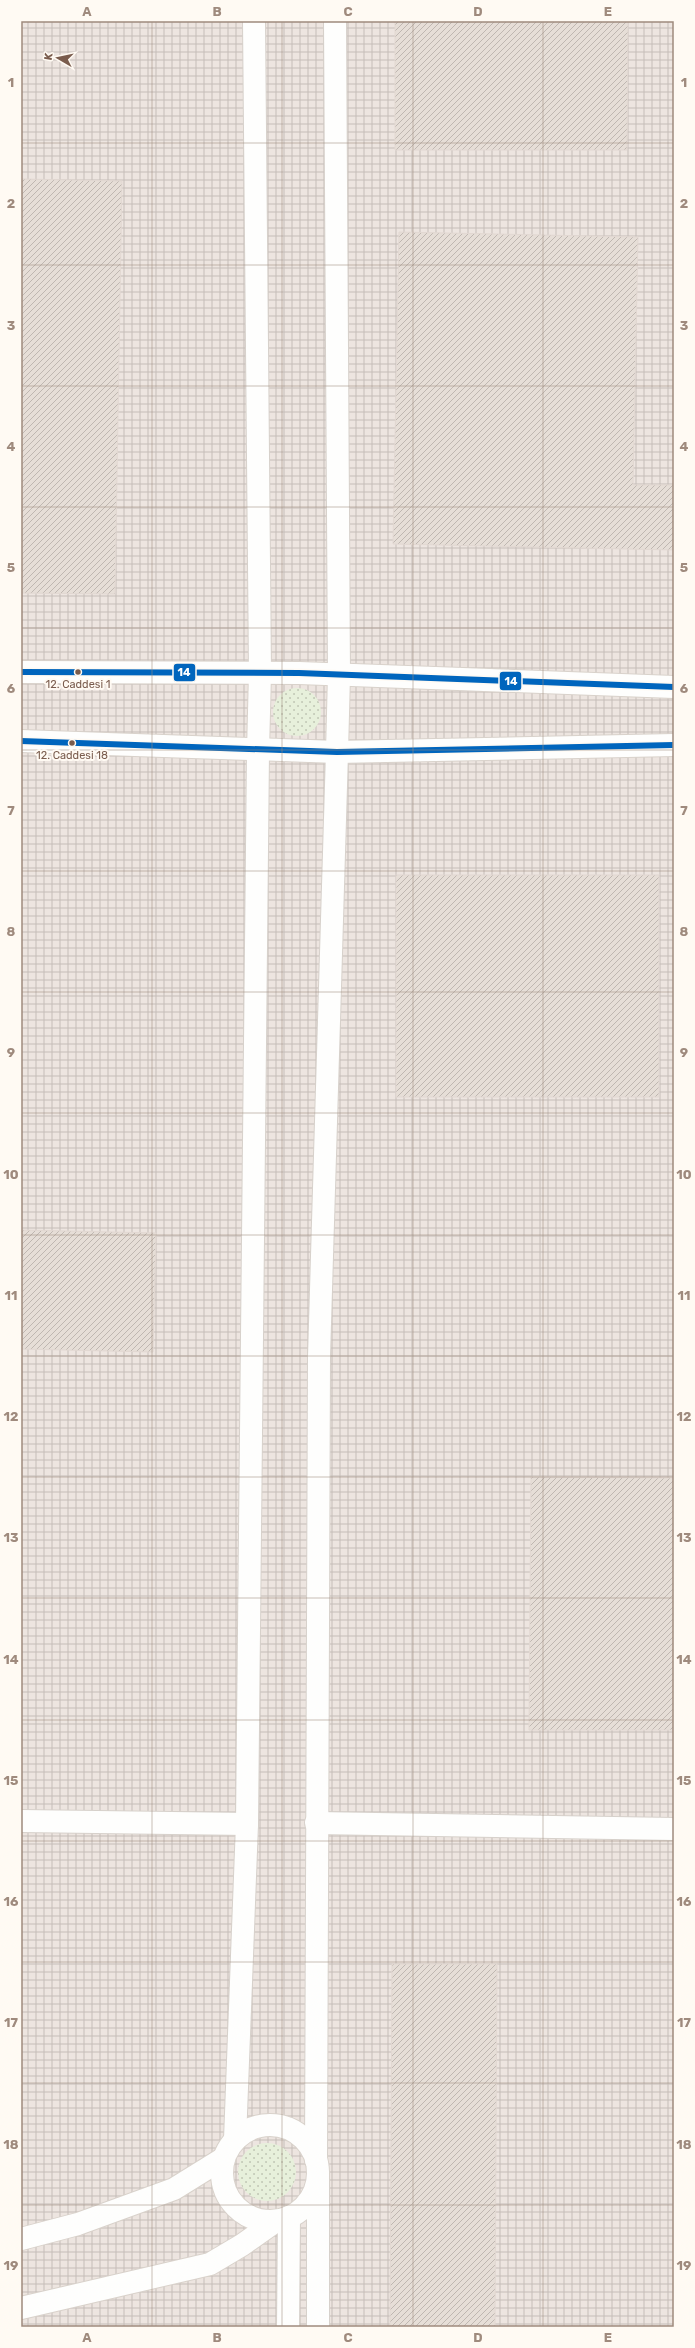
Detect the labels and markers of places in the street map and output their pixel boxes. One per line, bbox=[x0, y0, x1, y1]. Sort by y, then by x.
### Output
marker: 12. Caddesi 1 bbox=[73, 667, 83, 677]
place label: 12. Caddesi 1 bbox=[46, 678, 110, 691]
marker: 12. Caddesi 18 bbox=[67, 738, 77, 748]
place label: 12. Caddesi 18 bbox=[36, 749, 108, 762]

